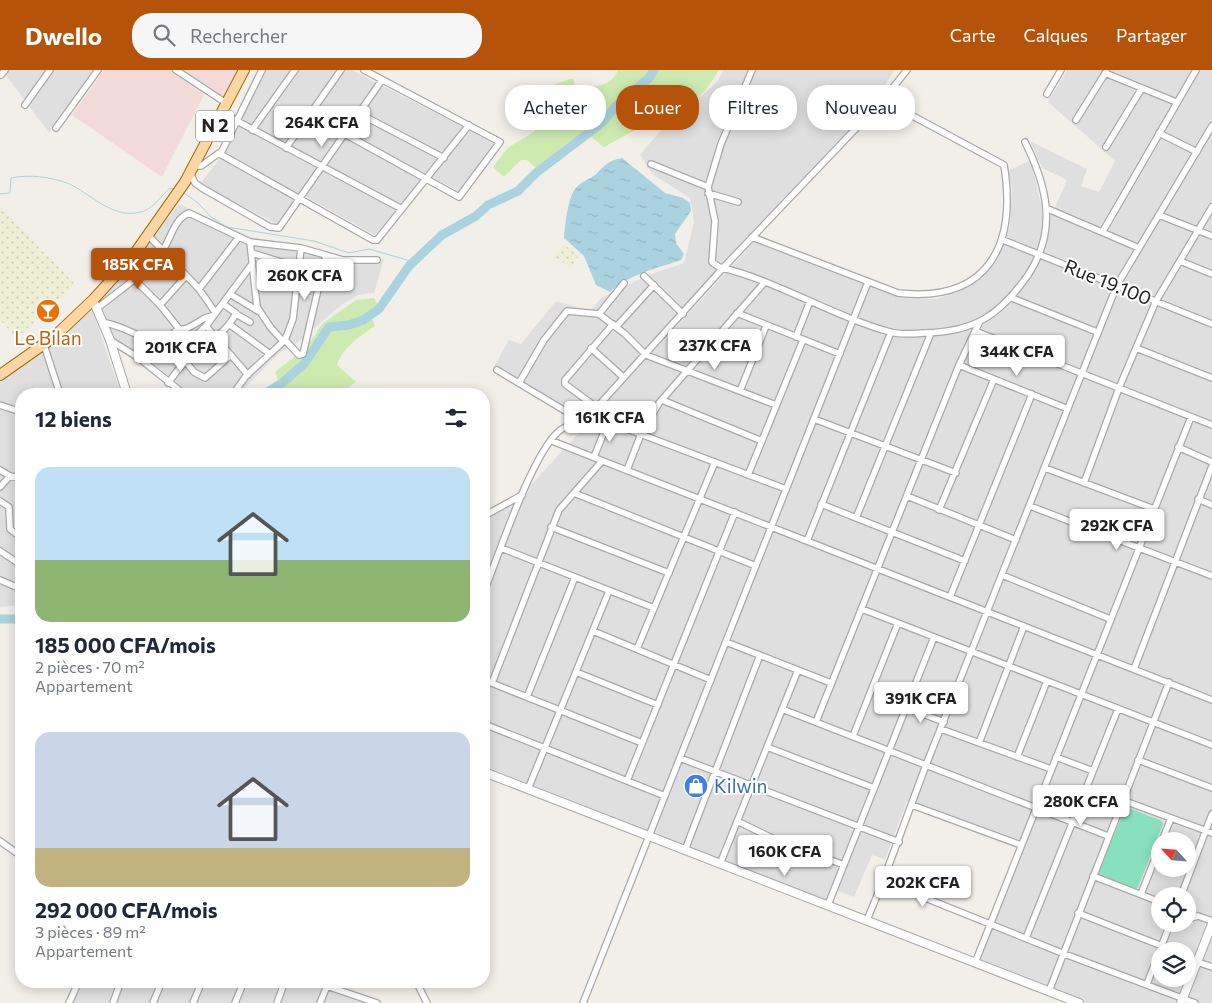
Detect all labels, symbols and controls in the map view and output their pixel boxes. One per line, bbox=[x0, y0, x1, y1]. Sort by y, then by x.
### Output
search box bbox=[132, 13, 482, 58]
text: Dwello bbox=[25, 21, 102, 50]
icon: search bbox=[150, 21, 178, 49]
text: Rechercher bbox=[190, 24, 288, 47]
text: Carte bbox=[950, 24, 995, 46]
text: Calques bbox=[1023, 24, 1088, 46]
text: Partager bbox=[1116, 24, 1187, 46]
chip: Acheter bbox=[505, 85, 606, 130]
chip: Louer bbox=[616, 85, 699, 130]
chip: Filtres bbox=[709, 85, 797, 130]
chip: Nouveau bbox=[807, 85, 915, 130]
pin: 264K CFA bbox=[270, 106, 374, 148]
road number: N 2 bbox=[196, 110, 234, 142]
text: 264K CFA bbox=[285, 112, 359, 131]
pin: 185K CFA bbox=[86, 248, 190, 290]
text: 185K CFA bbox=[102, 254, 174, 273]
street label: Rue 19.100 bbox=[1061, 254, 1155, 309]
pin: 260K CFA bbox=[253, 258, 357, 301]
text: 260K CFA bbox=[268, 265, 342, 284]
bar icon: Le Bilan bbox=[35, 298, 61, 324]
place label: Le Bilan bbox=[14, 326, 82, 349]
pin: 237K CFA bbox=[663, 328, 767, 371]
pin: 201K CFA bbox=[129, 330, 233, 373]
pin: 344K CFA bbox=[965, 334, 1069, 377]
text: 237K CFA bbox=[679, 335, 751, 354]
text: 201K CFA bbox=[145, 337, 217, 356]
text: 344K CFA bbox=[980, 341, 1054, 360]
pin: 161K CFA bbox=[558, 400, 662, 443]
icon: filters bbox=[442, 404, 470, 432]
text: 12 biens bbox=[35, 406, 112, 431]
text: 161K CFA bbox=[575, 407, 645, 426]
icon: home bbox=[208, 499, 298, 589]
pin: 292K CFA bbox=[1065, 508, 1169, 551]
text: 292K CFA bbox=[1080, 515, 1154, 534]
text: 185 000 CFA/mois bbox=[35, 632, 216, 657]
text: 2 pièces · 70 m² bbox=[35, 657, 145, 676]
text: Appartement bbox=[35, 676, 133, 695]
pin: 391K CFA bbox=[869, 682, 973, 724]
text: 391K CFA bbox=[885, 688, 957, 707]
icon: home bbox=[208, 764, 298, 854]
shop icon: Kilwin bbox=[683, 773, 709, 799]
place label: Kilwin bbox=[714, 774, 767, 797]
pin: 280K CFA bbox=[1029, 784, 1133, 827]
text: 280K CFA bbox=[1044, 791, 1118, 810]
north arrow bbox=[1151, 832, 1196, 878]
map controls bbox=[1151, 832, 1196, 987]
pin: 160K CFA bbox=[733, 834, 837, 877]
text: 160K CFA bbox=[749, 841, 822, 860]
pin: 202K CFA bbox=[871, 866, 975, 908]
text: 202K CFA bbox=[886, 872, 960, 891]
button: locate bbox=[1151, 887, 1196, 932]
text: 292 000 CFA/mois bbox=[35, 897, 218, 922]
text: 3 pièces · 89 m² bbox=[35, 922, 146, 941]
text: Appartement bbox=[35, 941, 133, 960]
button: layers bbox=[1151, 942, 1196, 987]

